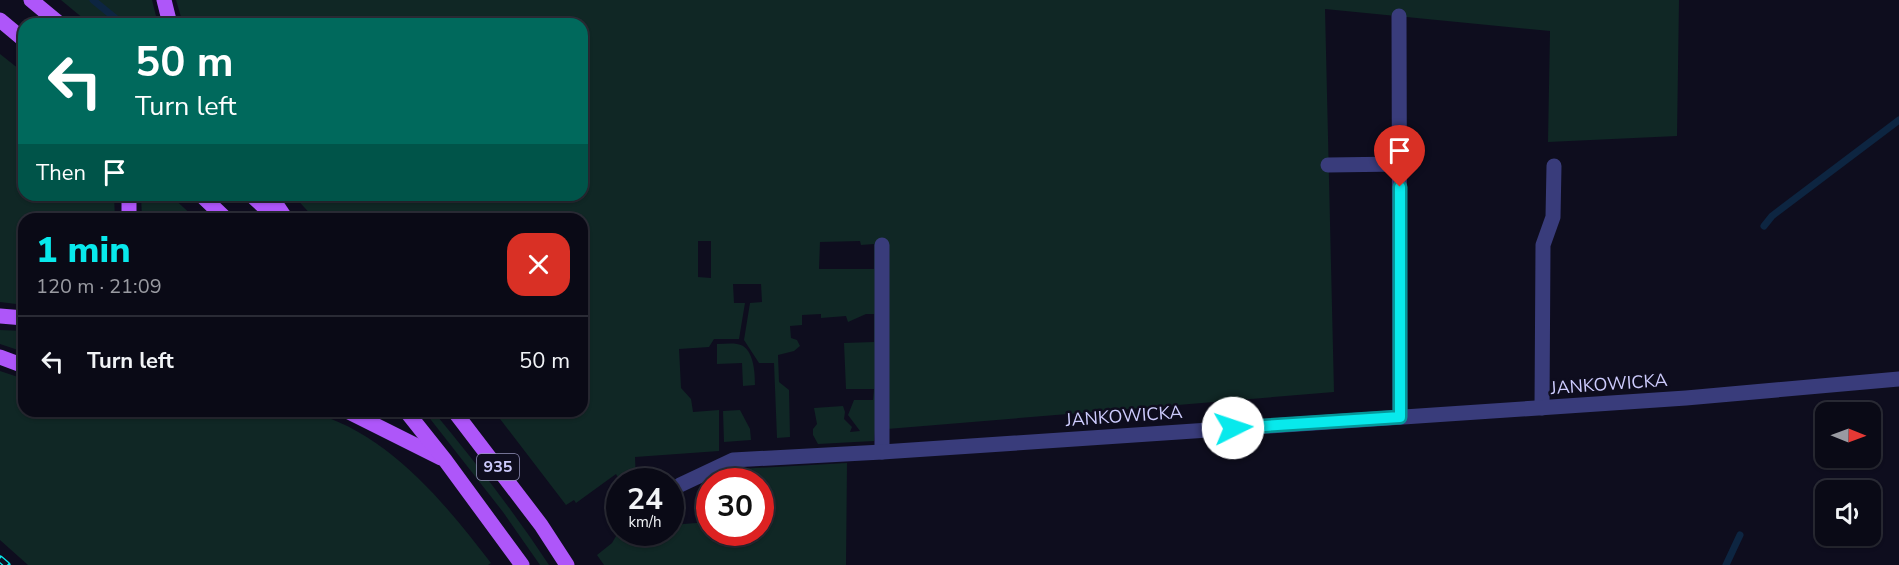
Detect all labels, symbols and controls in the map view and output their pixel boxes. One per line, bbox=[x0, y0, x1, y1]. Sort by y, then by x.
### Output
text: 50 m bbox=[135, 34, 234, 91]
icon: left bbox=[36, 42, 114, 120]
text: Turn left bbox=[135, 88, 236, 125]
pin bbox=[1374, 125, 1425, 187]
icon: arrive bbox=[1383, 134, 1416, 167]
icon: arrive bbox=[98, 156, 131, 189]
text: Then bbox=[36, 158, 86, 188]
text: 1 min bbox=[36, 226, 131, 275]
button: close bbox=[507, 233, 570, 296]
text: 120 m · 21:09 bbox=[36, 273, 162, 300]
icon: left bbox=[36, 345, 69, 378]
text: Turn left bbox=[87, 346, 174, 376]
text: 50 m bbox=[519, 346, 570, 376]
street label: JANKOWICKA bbox=[1549, 368, 1668, 400]
position arrow bbox=[1201, 396, 1265, 460]
street label: JANKOWICKA bbox=[1064, 400, 1183, 432]
north arrow bbox=[1815, 402, 1881, 468]
map controls bbox=[1815, 402, 1881, 546]
road number: 935 bbox=[477, 454, 519, 480]
speed limit sign: 30 bbox=[696, 468, 774, 546]
text: 24 bbox=[627, 479, 663, 520]
button: sound bbox=[1815, 480, 1881, 546]
text: km/h bbox=[628, 512, 662, 532]

